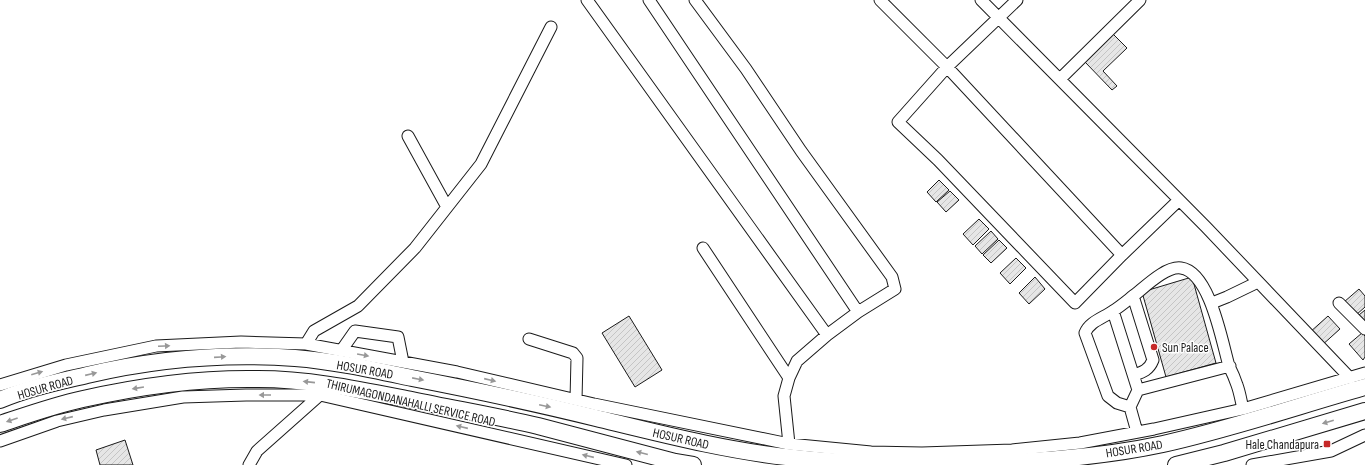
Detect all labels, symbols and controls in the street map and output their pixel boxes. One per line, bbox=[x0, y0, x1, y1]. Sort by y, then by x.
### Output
place label: Sun Palace bbox=[1162, 340, 1209, 356]
one-way arrow bbox=[158, 342, 170, 349]
marker: Sun Palace bbox=[1149, 342, 1159, 352]
one-way arrow bbox=[357, 352, 369, 358]
one-way arrow bbox=[214, 353, 226, 360]
street label: HOSUR ROAD bbox=[335, 357, 394, 383]
one-way arrow bbox=[31, 370, 43, 376]
one-way arrow bbox=[85, 371, 97, 377]
street label: HOSUR ROAD bbox=[16, 372, 75, 404]
street label: THIRUMAGONDANAHALLI SERVICE ROAD bbox=[325, 376, 497, 430]
one-way arrow bbox=[412, 376, 424, 382]
one-way arrow bbox=[484, 377, 497, 383]
one-way arrow bbox=[303, 379, 315, 385]
one-way arrow bbox=[132, 385, 144, 391]
one-way arrow bbox=[258, 392, 271, 398]
one-way arrow bbox=[539, 403, 551, 409]
one-way arrow bbox=[61, 416, 74, 422]
one-way arrow bbox=[6, 418, 18, 424]
one-way arrow bbox=[1321, 419, 1333, 425]
one-way arrow bbox=[456, 424, 468, 430]
street label: HOSUR ROAD bbox=[651, 425, 710, 453]
street label: HOSUR ROAD bbox=[1105, 437, 1164, 461]
place label: Hale Chandapura bbox=[1245, 437, 1319, 453]
marker: Hale Chandapura bbox=[1322, 439, 1332, 449]
one-way arrow bbox=[635, 450, 647, 456]
one-way arrow bbox=[582, 453, 595, 459]

